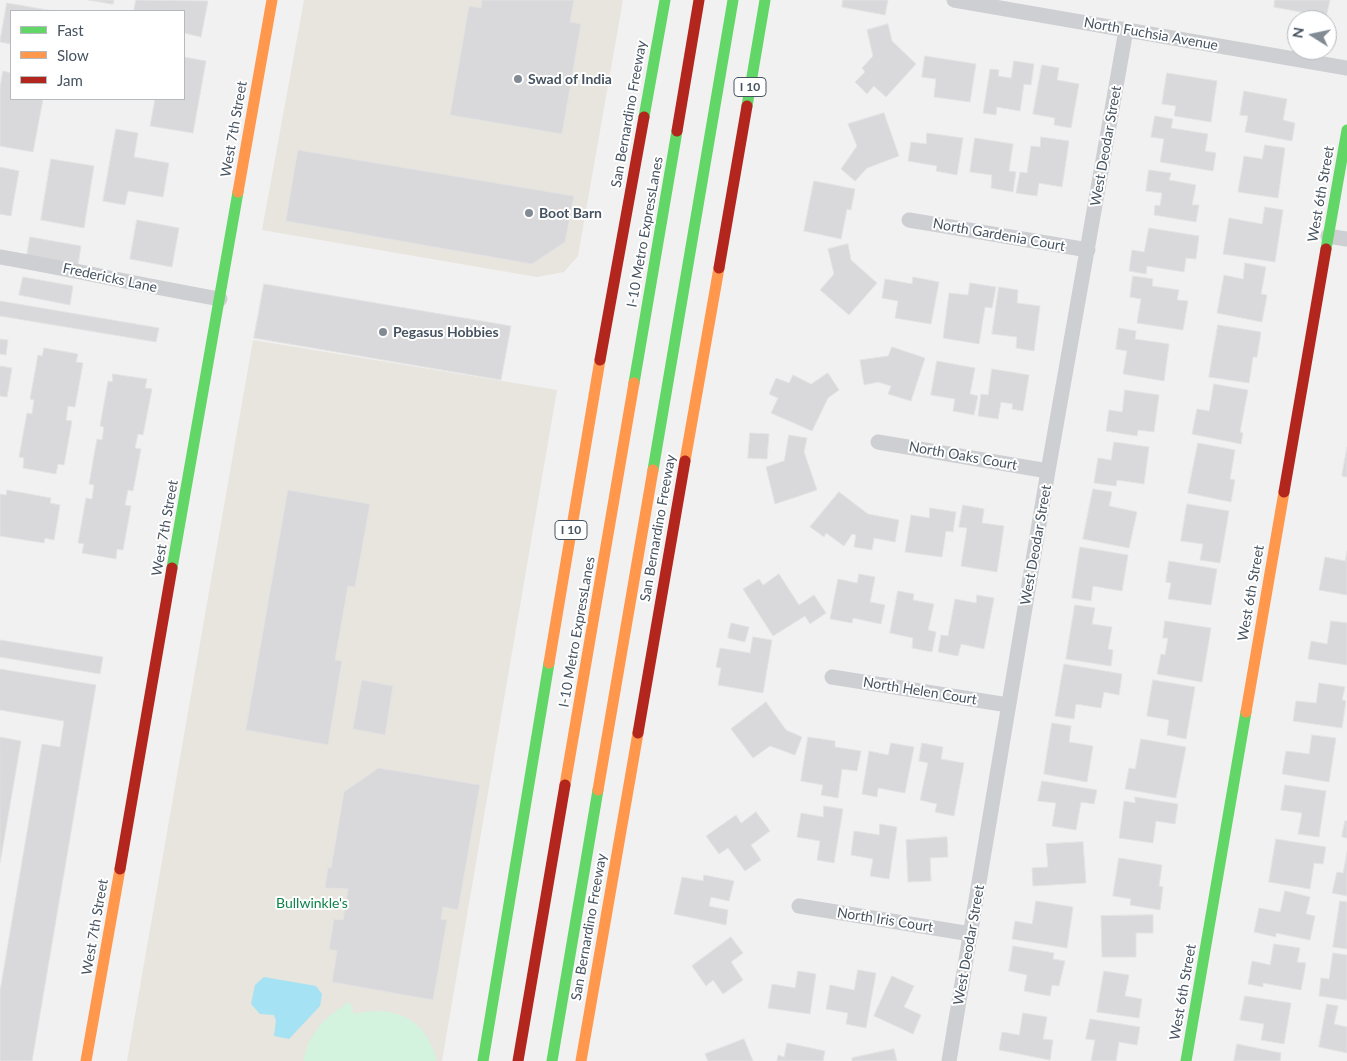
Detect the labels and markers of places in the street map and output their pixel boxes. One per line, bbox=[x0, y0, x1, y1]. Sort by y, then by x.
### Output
place label: Swad of India bbox=[528, 71, 612, 87]
marker: Swad of India bbox=[512, 73, 524, 85]
place label: Boot Barn bbox=[539, 205, 602, 221]
marker: Boot Barn bbox=[523, 207, 535, 219]
place label: Pegasus Hobbies bbox=[393, 324, 499, 340]
marker: Pegasus Hobbies bbox=[377, 326, 389, 338]

